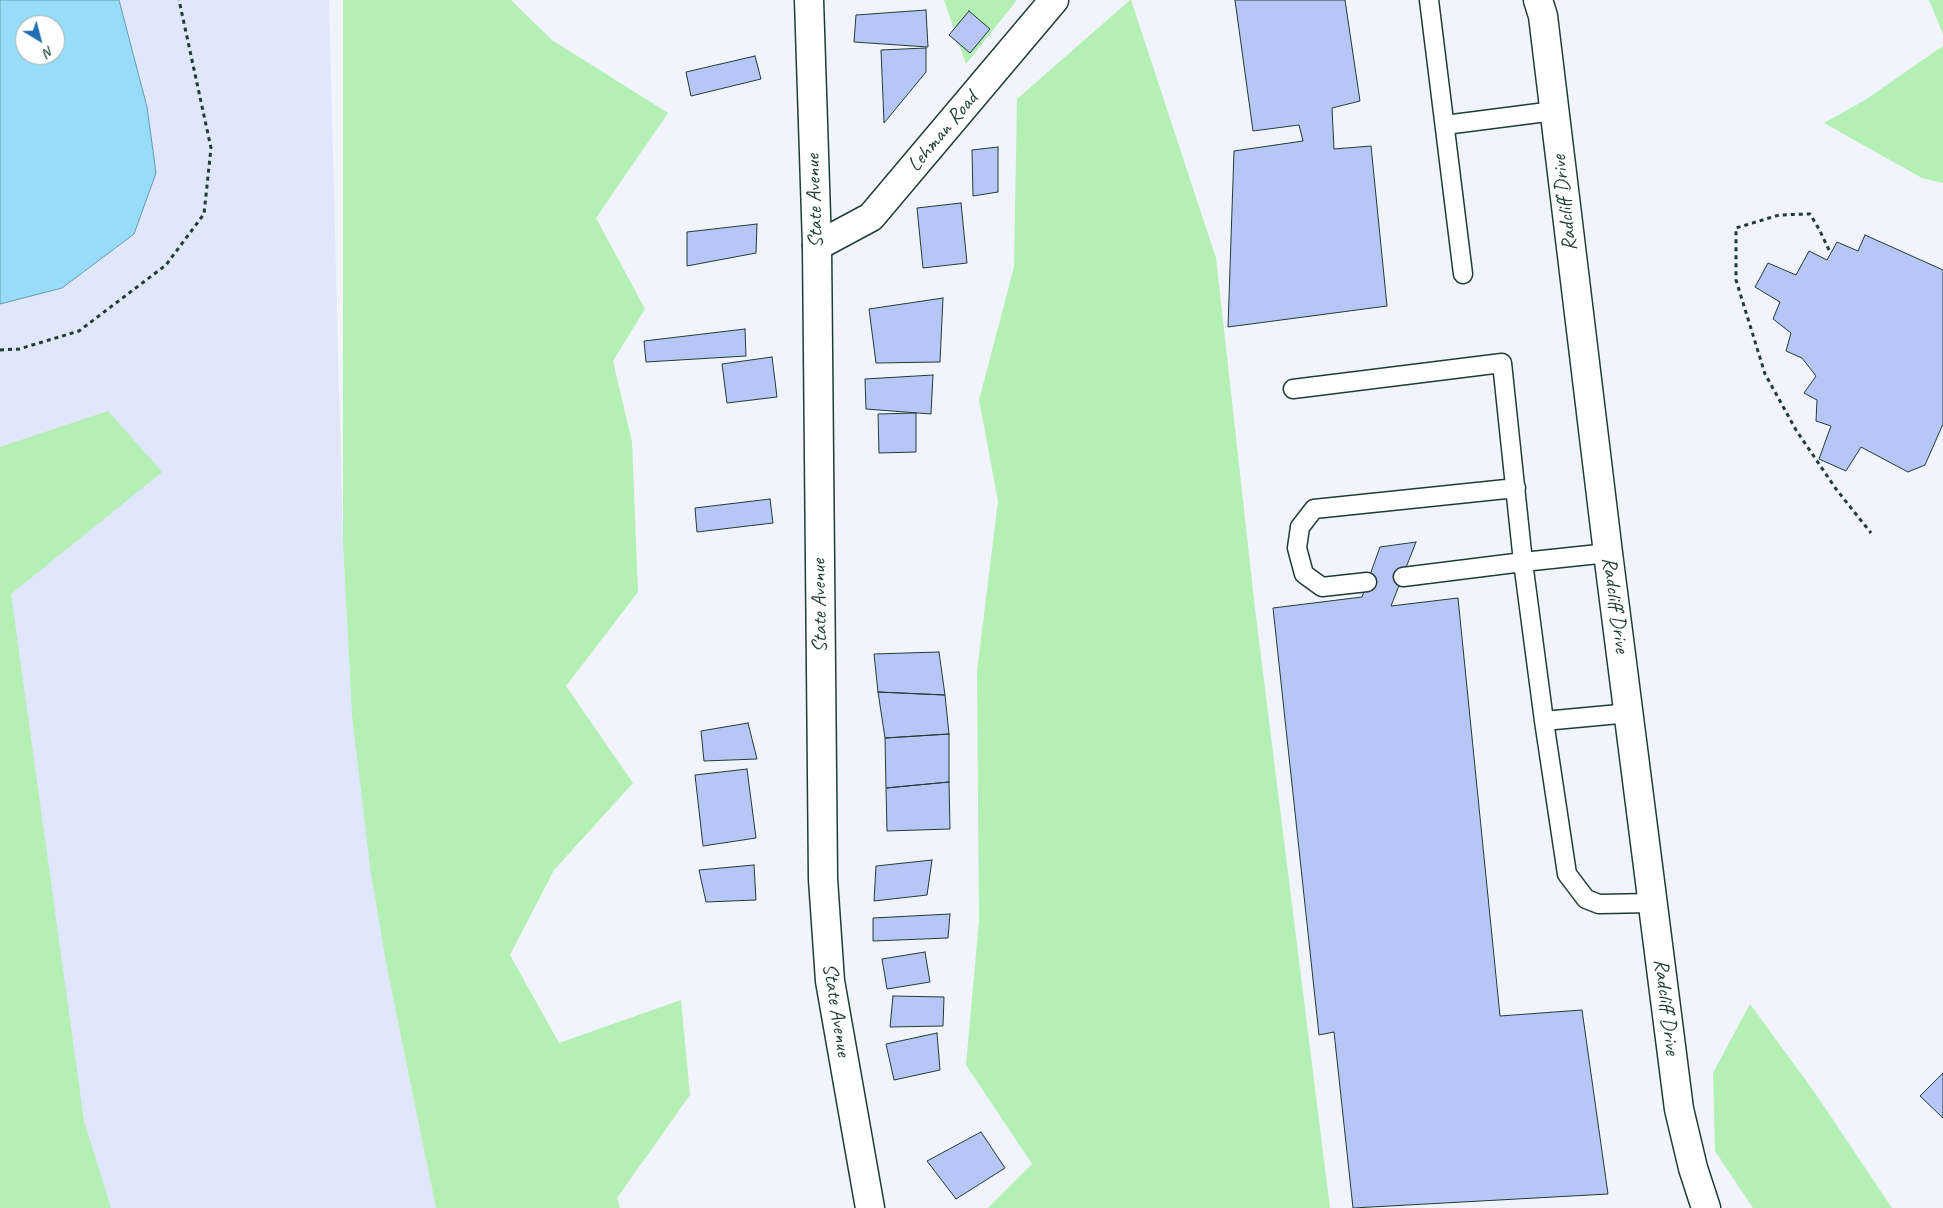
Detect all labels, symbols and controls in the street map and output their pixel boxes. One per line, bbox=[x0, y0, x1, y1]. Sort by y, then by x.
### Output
north arrow bbox=[15, 15, 65, 65]
text: N bbox=[40, 42, 57, 61]
street label: Lehman Road bbox=[902, 87, 984, 177]
street label: State Avenue bbox=[801, 154, 829, 248]
street label: Radcliff Drive bbox=[1547, 154, 1583, 252]
street label: Radcliff Drive bbox=[1596, 555, 1634, 655]
street label: State Avenue bbox=[807, 559, 833, 653]
street label: Radcliff Drive bbox=[1648, 958, 1684, 1056]
street label: State Avenue bbox=[816, 962, 856, 1058]

